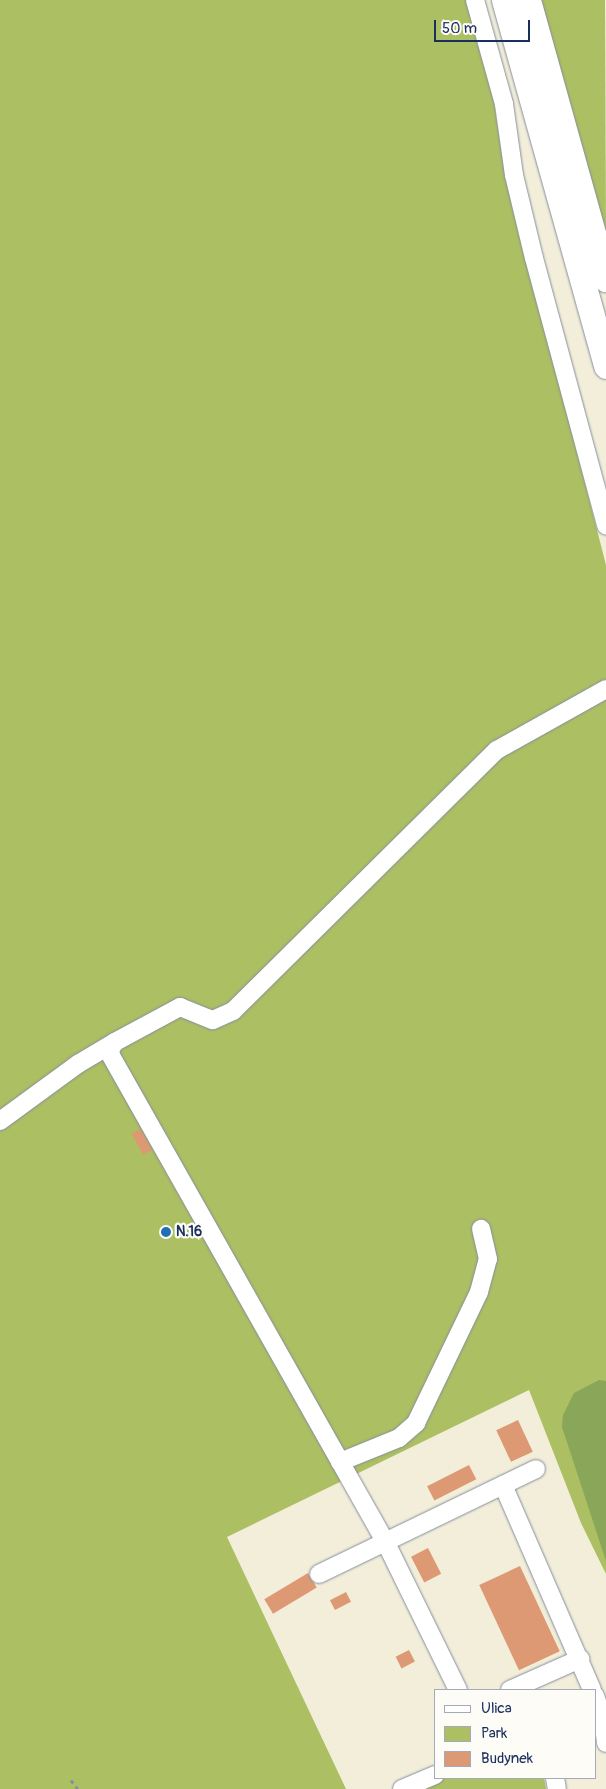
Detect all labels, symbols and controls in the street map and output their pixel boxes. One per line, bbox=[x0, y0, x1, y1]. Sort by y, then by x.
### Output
scale bar bbox=[436, 10, 532, 42]
text: 50 m bbox=[442, 19, 477, 38]
place label: N.16 bbox=[176, 1224, 202, 1240]
marker: N.16 bbox=[160, 1226, 172, 1238]
legend bbox=[434, 1689, 596, 1779]
text: Ulica bbox=[481, 1699, 512, 1718]
text: Park bbox=[481, 1724, 507, 1743]
text: Budynek bbox=[481, 1749, 533, 1768]

